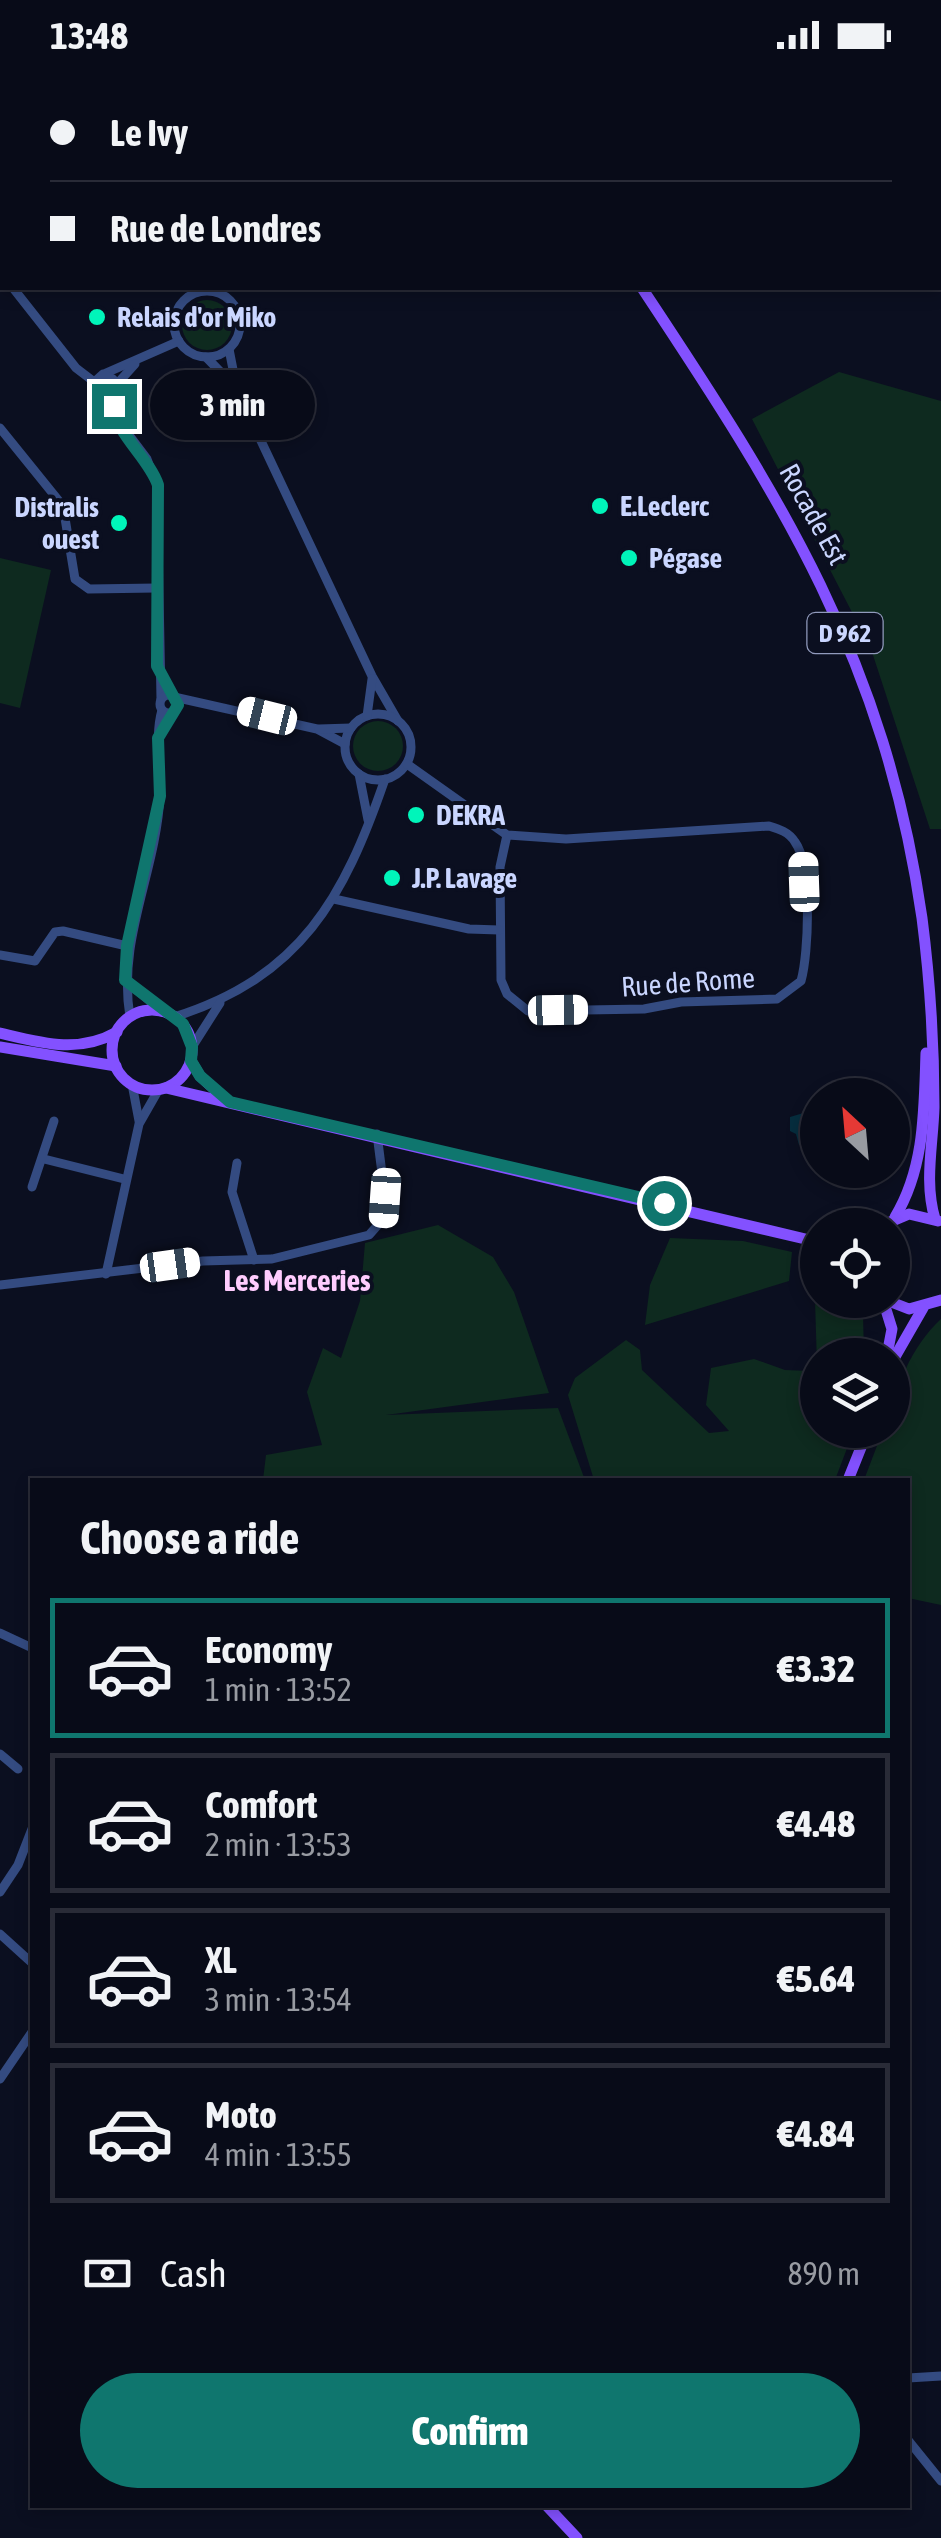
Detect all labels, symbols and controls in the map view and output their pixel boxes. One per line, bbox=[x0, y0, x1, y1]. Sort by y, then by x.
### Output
text: 13:48 bbox=[50, 14, 128, 57]
text: Le Ivy bbox=[110, 111, 188, 154]
text: Rue de Londres bbox=[110, 207, 321, 250]
place label: Relais d'or Miko bbox=[117, 301, 276, 333]
marker: Relais d'or Miko bbox=[86, 306, 108, 328]
callout: 3 min bbox=[149, 371, 314, 441]
route end bbox=[92, 384, 137, 429]
text: 3 min bbox=[200, 386, 265, 423]
street label: Rocade Est bbox=[773, 458, 855, 570]
place label: E.Leclerc bbox=[620, 490, 710, 522]
place label: Distralis ouest bbox=[14, 491, 99, 555]
marker: E.Leclerc bbox=[589, 495, 611, 517]
marker: Distralis ouest bbox=[108, 512, 130, 534]
place label: Pégase bbox=[649, 542, 722, 574]
marker: Pégase bbox=[618, 547, 640, 569]
road number: D 962 bbox=[808, 613, 882, 653]
car bbox=[234, 694, 300, 738]
place label: DEKRA bbox=[436, 799, 505, 831]
marker: DEKRA bbox=[405, 804, 427, 826]
car bbox=[788, 851, 820, 913]
place label: J.P. Lavage bbox=[411, 862, 517, 894]
marker: J.P. Lavage bbox=[381, 867, 403, 889]
street label: Rue de Rome bbox=[620, 961, 756, 1003]
car bbox=[528, 994, 588, 1026]
north arrow bbox=[800, 1078, 910, 1188]
map controls bbox=[800, 1078, 910, 1448]
car bbox=[368, 1167, 402, 1229]
route start bbox=[642, 1181, 687, 1226]
button: locate bbox=[800, 1208, 910, 1318]
car bbox=[138, 1246, 202, 1284]
district label: Les Merceries bbox=[223, 1263, 371, 1297]
button: layers bbox=[800, 1338, 910, 1448]
text: Choose a ride bbox=[80, 1512, 299, 1564]
icon: car bbox=[85, 1623, 175, 1713]
text: Economy bbox=[205, 1628, 332, 1671]
text: €3.32 bbox=[778, 1647, 855, 1690]
text: 1 min · 13:52 bbox=[205, 1671, 352, 1708]
icon: car bbox=[85, 1778, 175, 1868]
text: Comfort bbox=[205, 1783, 317, 1826]
text: €4.48 bbox=[778, 1802, 855, 1845]
text: 2 min · 13:53 bbox=[205, 1826, 352, 1863]
icon: car bbox=[85, 1933, 175, 2023]
text: XL bbox=[205, 1938, 237, 1981]
text: €5.64 bbox=[778, 1957, 855, 2000]
text: 3 min · 13:54 bbox=[205, 1981, 352, 2018]
icon: car bbox=[85, 2088, 175, 2178]
text: Moto bbox=[205, 2093, 277, 2136]
text: €4.84 bbox=[778, 2112, 855, 2155]
text: 4 min · 13:55 bbox=[205, 2136, 352, 2173]
icon: cash bbox=[80, 2246, 135, 2301]
text: Cash bbox=[160, 2252, 227, 2295]
text: 890 m bbox=[787, 2255, 860, 2292]
button: Confirm bbox=[80, 2373, 860, 2488]

